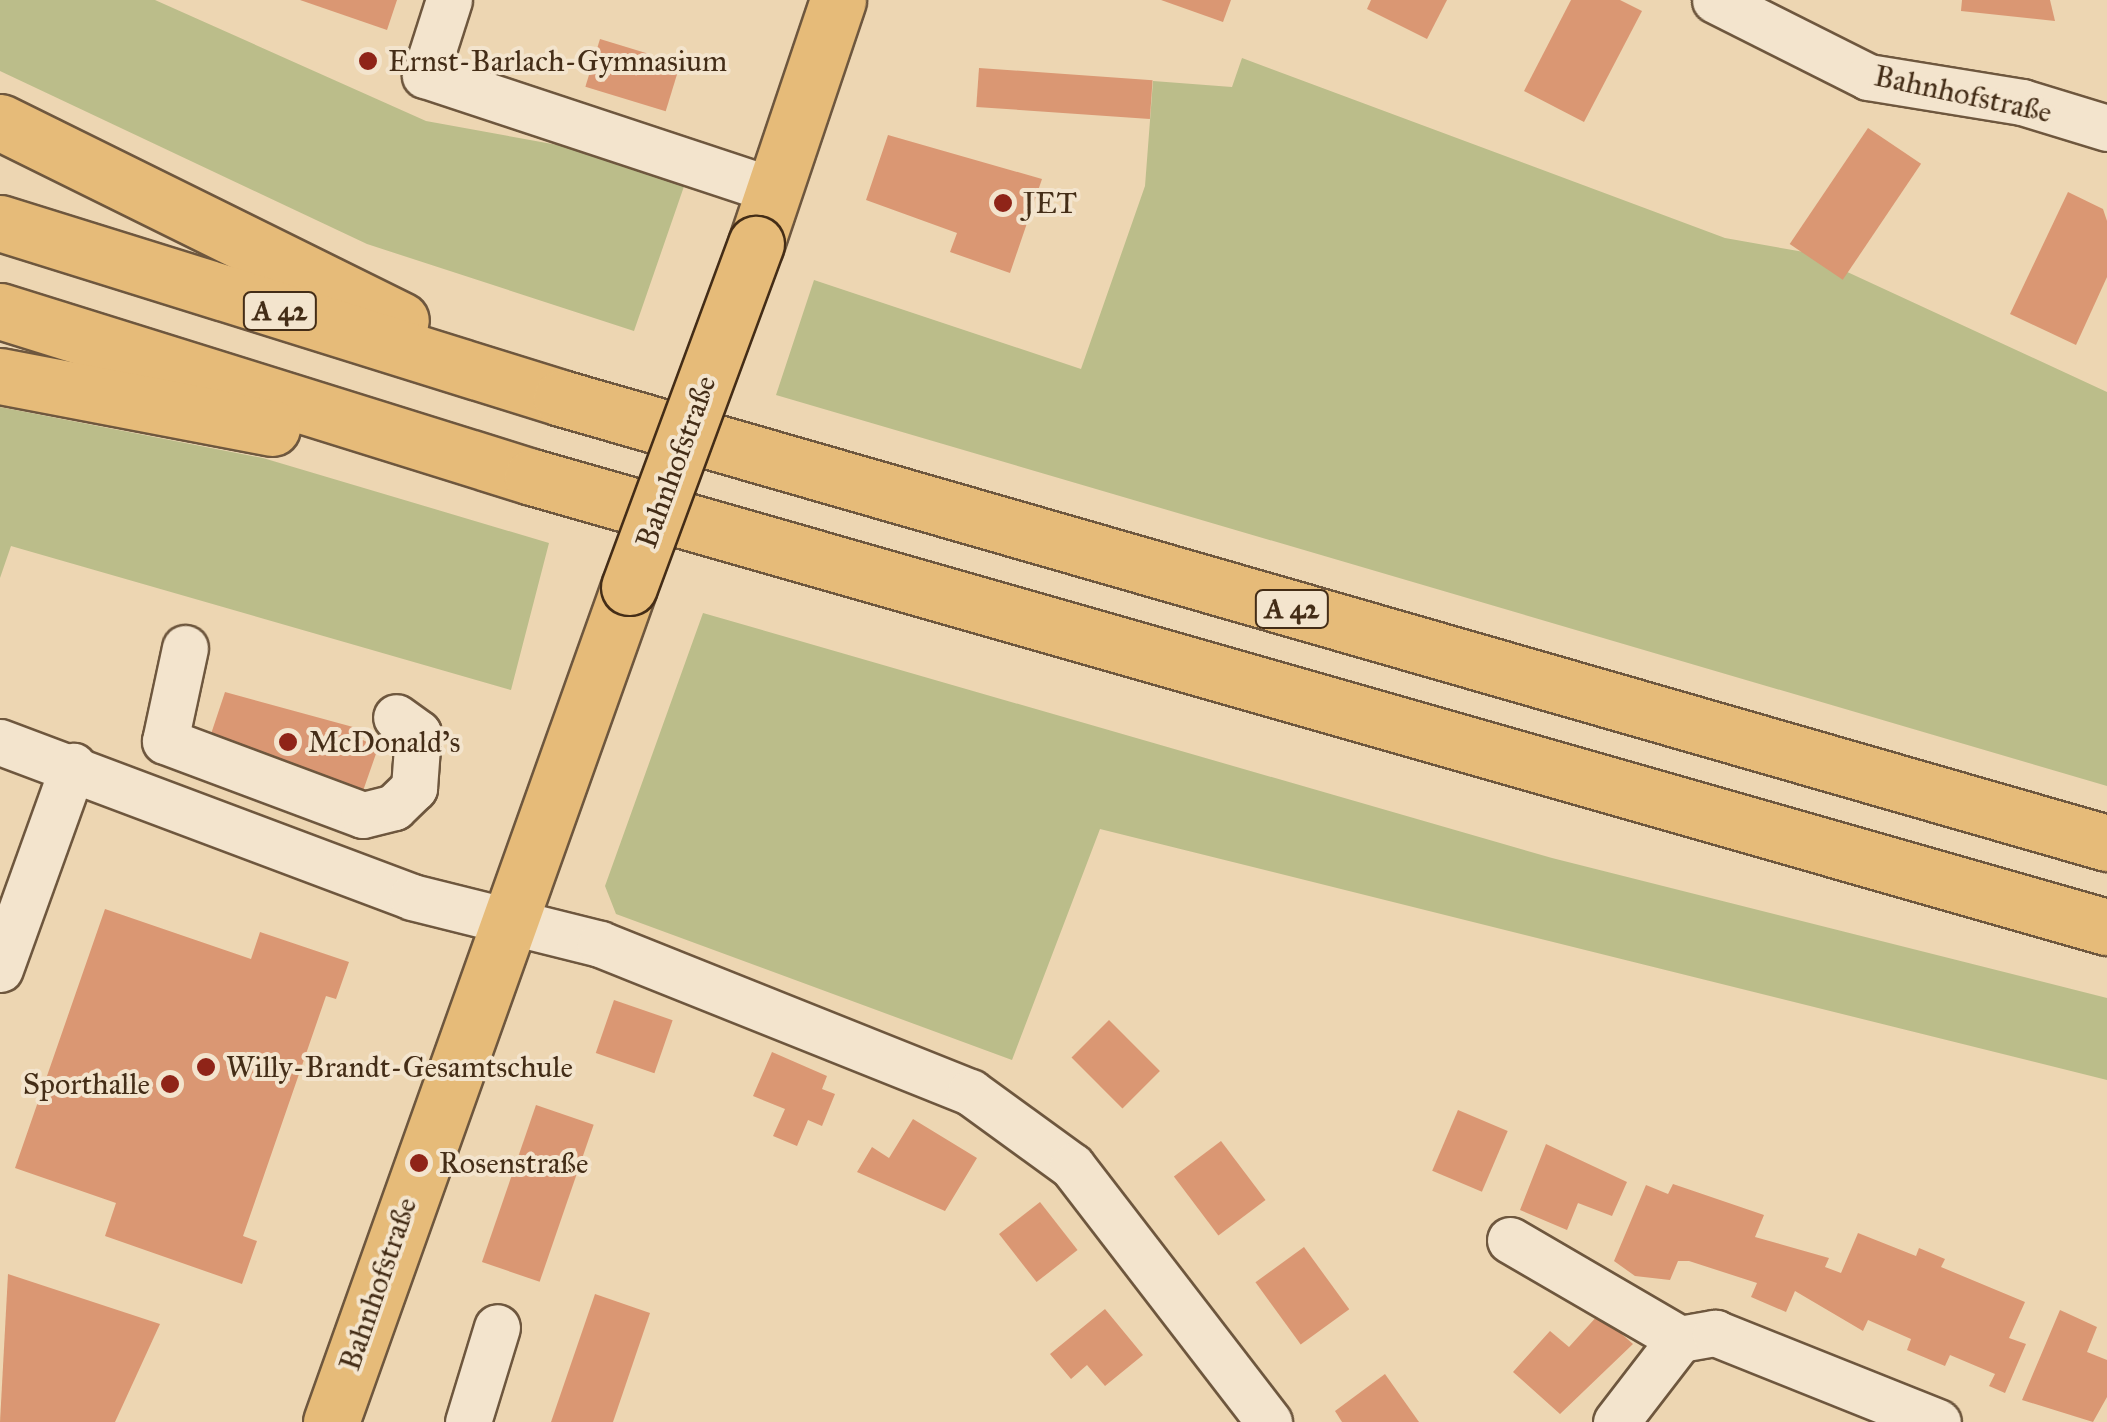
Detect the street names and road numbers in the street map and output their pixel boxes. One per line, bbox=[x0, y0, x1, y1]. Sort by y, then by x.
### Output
street label: Bahnhofstraße bbox=[1871, 58, 2055, 130]
road number: A 42 bbox=[242, 288, 318, 334]
street label: Bahnhofstraße bbox=[628, 371, 724, 553]
road number: A 42 bbox=[1254, 586, 1330, 632]
street label: Bahnhofstraße bbox=[332, 1193, 424, 1375]

